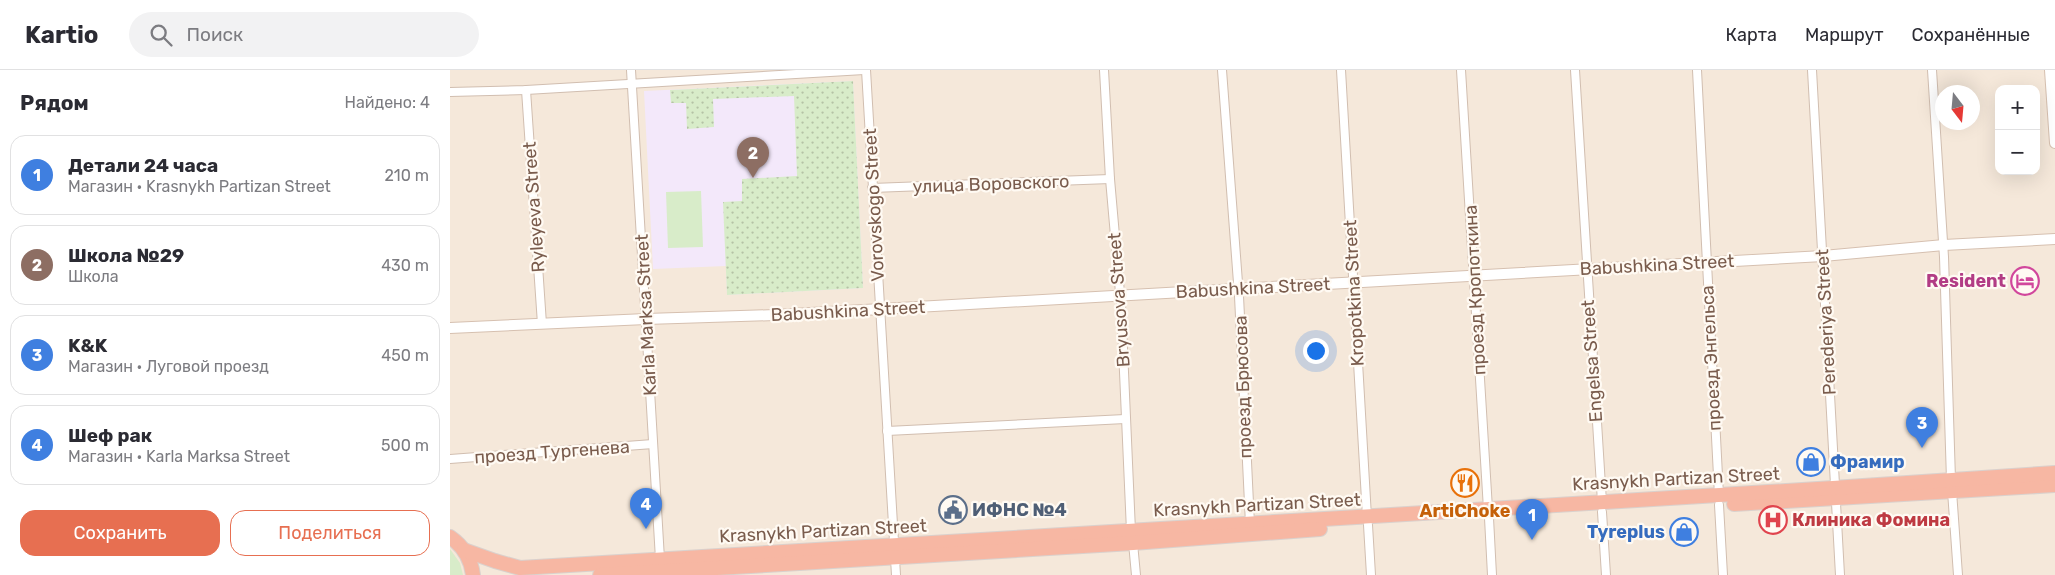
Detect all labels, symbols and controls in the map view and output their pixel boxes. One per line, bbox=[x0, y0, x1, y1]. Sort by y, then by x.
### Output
search box bbox=[129, 12, 479, 57]
text: Kartio bbox=[25, 21, 99, 49]
icon: search bbox=[147, 21, 175, 49]
text: Поиск bbox=[187, 23, 243, 46]
text: Карта bbox=[1726, 24, 1777, 46]
text: Маршрут bbox=[1805, 24, 1884, 46]
text: Сохранённые bbox=[1912, 24, 2030, 46]
north arrow bbox=[1935, 85, 1980, 130]
map controls bbox=[1995, 85, 2040, 175]
button: + bbox=[1995, 85, 2040, 130]
text: Рядом bbox=[20, 90, 89, 115]
text: Найдено: 4 bbox=[345, 93, 430, 112]
street label: Vorovskogo Street bbox=[859, 128, 889, 282]
button: − bbox=[1995, 130, 2040, 175]
pin: 2 bbox=[737, 137, 769, 178]
street label: Ryleyeva Street bbox=[518, 141, 550, 273]
text: Детали 24 часа bbox=[68, 154, 218, 177]
text: 1 bbox=[33, 166, 41, 185]
text: 210 m bbox=[384, 166, 429, 185]
street label: улица Воровского bbox=[912, 170, 1070, 198]
text: Магазин · Krasnykh Partizan Street bbox=[68, 177, 331, 196]
street label: проезд Кропоткина bbox=[1460, 204, 1490, 376]
street label: Kropotkina Street bbox=[1339, 219, 1369, 367]
street label: Bryusova Street bbox=[1103, 232, 1135, 368]
street label: Karla Marksa Street bbox=[631, 234, 661, 396]
text: Школа №29 bbox=[68, 244, 184, 267]
street label: Perederiya Street bbox=[1811, 248, 1841, 396]
street label: Babushkina Street bbox=[1579, 250, 1735, 280]
text: 2 bbox=[32, 256, 42, 275]
text: 430 m bbox=[381, 256, 429, 275]
hotel icon: Resident bbox=[2010, 266, 2040, 296]
text: Школа bbox=[68, 267, 119, 286]
place label: Resident bbox=[1926, 270, 2006, 292]
street label: Babushkina Street bbox=[1175, 273, 1331, 303]
street label: проезд Энгельса bbox=[1696, 285, 1726, 431]
street label: Babushkina Street bbox=[770, 296, 926, 326]
street label: Engelsa Street bbox=[1577, 299, 1607, 423]
street label: проезд Брюсова bbox=[1230, 315, 1256, 459]
text: K&K bbox=[68, 334, 107, 357]
your location bbox=[1303, 338, 1329, 364]
text: 3 bbox=[32, 346, 42, 365]
text: 450 m bbox=[381, 346, 429, 365]
text: Магазин · Луговой проезд bbox=[68, 357, 269, 376]
pin: 3 bbox=[1906, 407, 1938, 448]
text: Шеф рак bbox=[68, 424, 152, 447]
text: 4 bbox=[32, 436, 42, 455]
text: 500 m bbox=[381, 436, 429, 455]
street label: проезд Тургенева bbox=[473, 436, 631, 468]
text: Магазин · Karla Marksa Street bbox=[68, 447, 290, 466]
shop icon: Фрамир bbox=[1796, 447, 1826, 477]
place label: Фрамир bbox=[1830, 451, 1905, 473]
street label: Krasnykh Partizan Street bbox=[1572, 463, 1780, 495]
restaurant icon: ArtiChoke bbox=[1450, 468, 1480, 498]
pin: 4 bbox=[630, 488, 662, 529]
street label: Krasnykh Partizan Street bbox=[1153, 489, 1361, 521]
public building icon: ИФНС №4 bbox=[938, 495, 968, 525]
place label: ИФНС №4 bbox=[972, 499, 1067, 521]
pin: 1 bbox=[1516, 499, 1548, 540]
place label: ArtiChoke bbox=[1420, 500, 1511, 522]
hospital icon: Клиника Фомина bbox=[1758, 505, 1788, 535]
place label: Клиника Фомина bbox=[1792, 509, 1950, 531]
button: Сохранить bbox=[20, 510, 220, 556]
button: Поделиться bbox=[230, 510, 430, 556]
street label: Krasnykh Partizan Street bbox=[719, 515, 927, 547]
shop icon: Tyreplus bbox=[1669, 517, 1699, 547]
place label: Tyreplus bbox=[1587, 521, 1665, 543]

